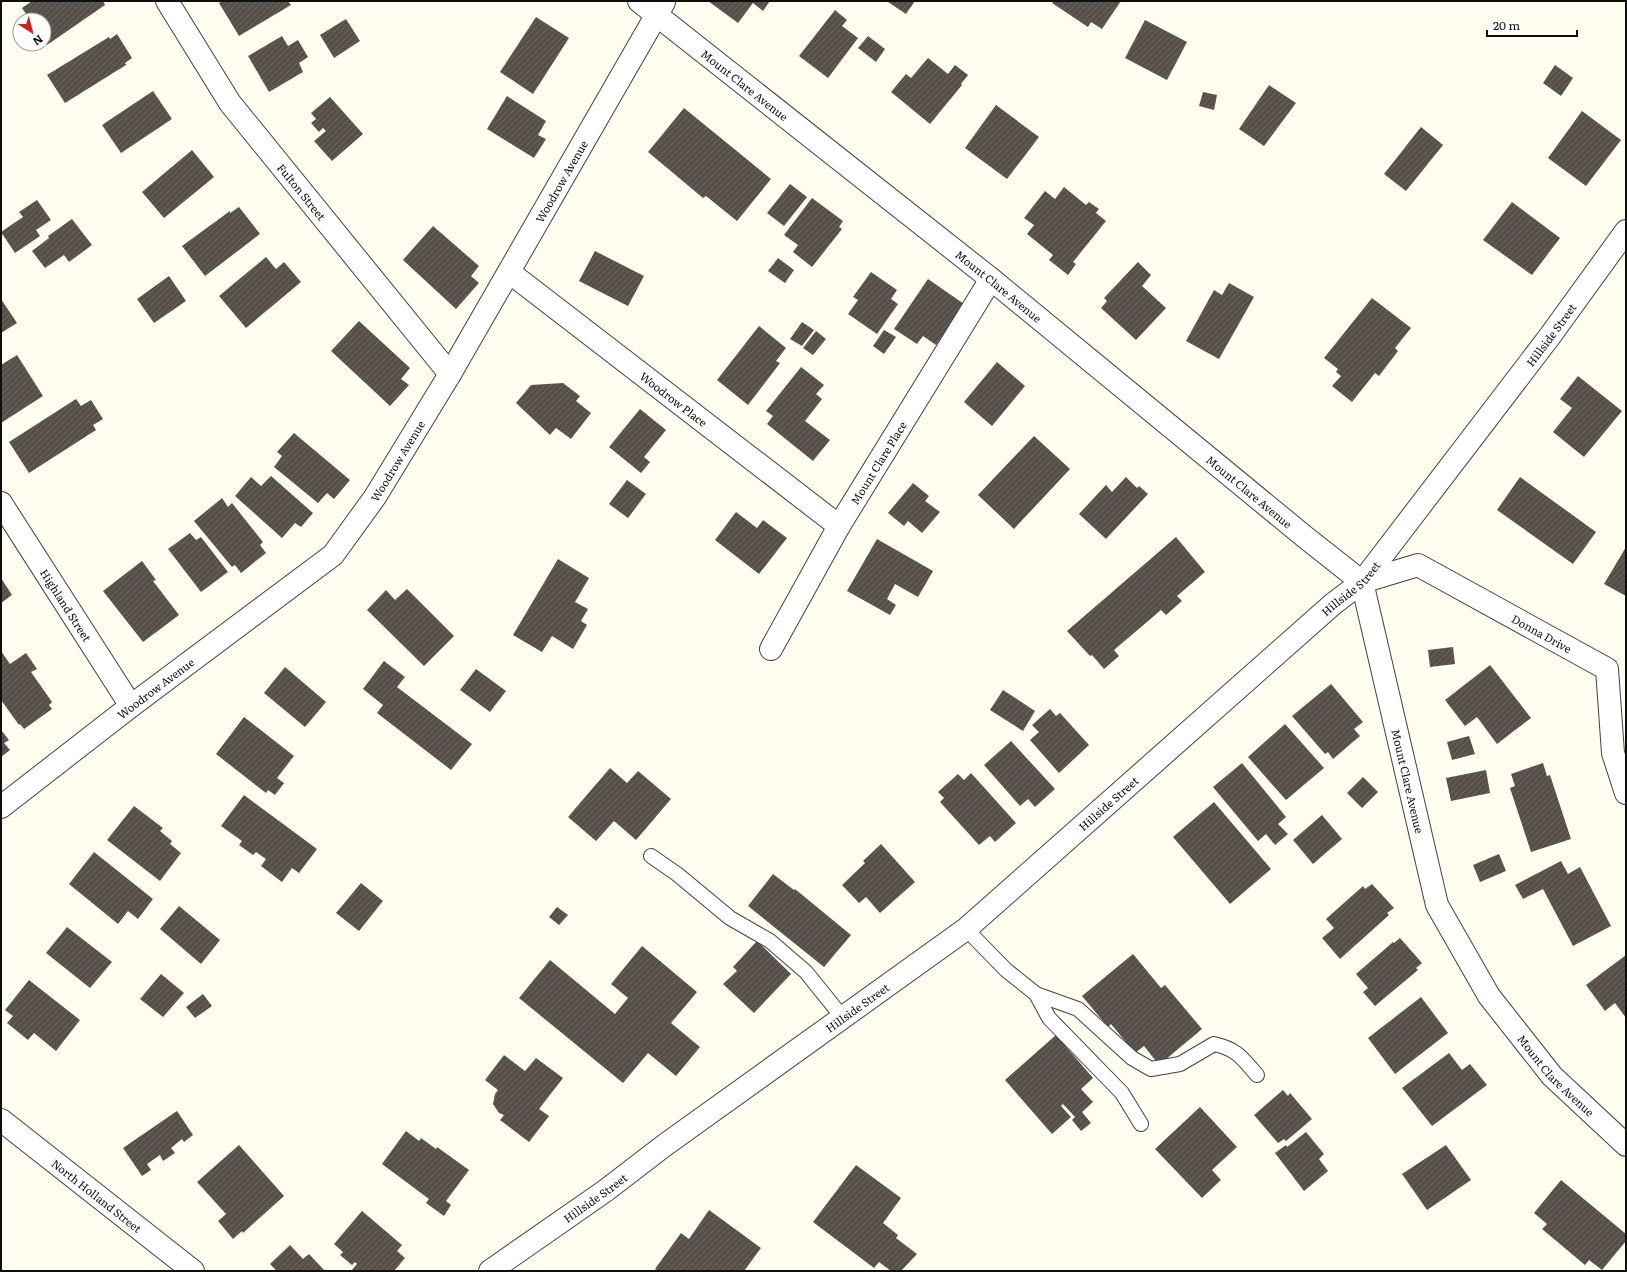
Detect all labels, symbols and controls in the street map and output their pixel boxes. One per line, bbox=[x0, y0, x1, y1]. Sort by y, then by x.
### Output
north arrow bbox=[12, 12, 52, 52]
scale bar bbox=[1487, 12, 1577, 38]
text: 20 m bbox=[1493, 16, 1520, 34]
text: N bbox=[30, 32, 47, 50]
street label: Mount Clare Avenue bbox=[698, 45, 792, 124]
street label: Woodrow Avenue bbox=[531, 137, 591, 225]
street label: Fulton Street bbox=[274, 160, 330, 224]
street label: Mount Clare Avenue bbox=[952, 246, 1046, 326]
street label: Hillside Street bbox=[1522, 299, 1580, 369]
street label: Woodrow Place bbox=[637, 368, 711, 430]
street label: Woodrow Avenue bbox=[366, 417, 428, 504]
street label: Mount Clare Place bbox=[846, 418, 910, 507]
street label: Mount Clare Avenue bbox=[1203, 451, 1296, 532]
street label: Hillside Street bbox=[1317, 557, 1384, 619]
street label: Highland Street bbox=[37, 565, 96, 645]
street label: Donna Drive bbox=[1509, 610, 1575, 656]
street label: Woodrow Avenue bbox=[114, 654, 197, 722]
street label: Mount Clare Avenue bbox=[1388, 727, 1428, 835]
street label: Hillside Street bbox=[1075, 772, 1142, 834]
street label: Hillside Street bbox=[822, 979, 893, 1036]
street label: Mount Clare Avenue bbox=[1514, 1031, 1598, 1120]
street label: North Holland Street bbox=[49, 1155, 146, 1236]
street label: Hillside Street bbox=[560, 1169, 630, 1226]

